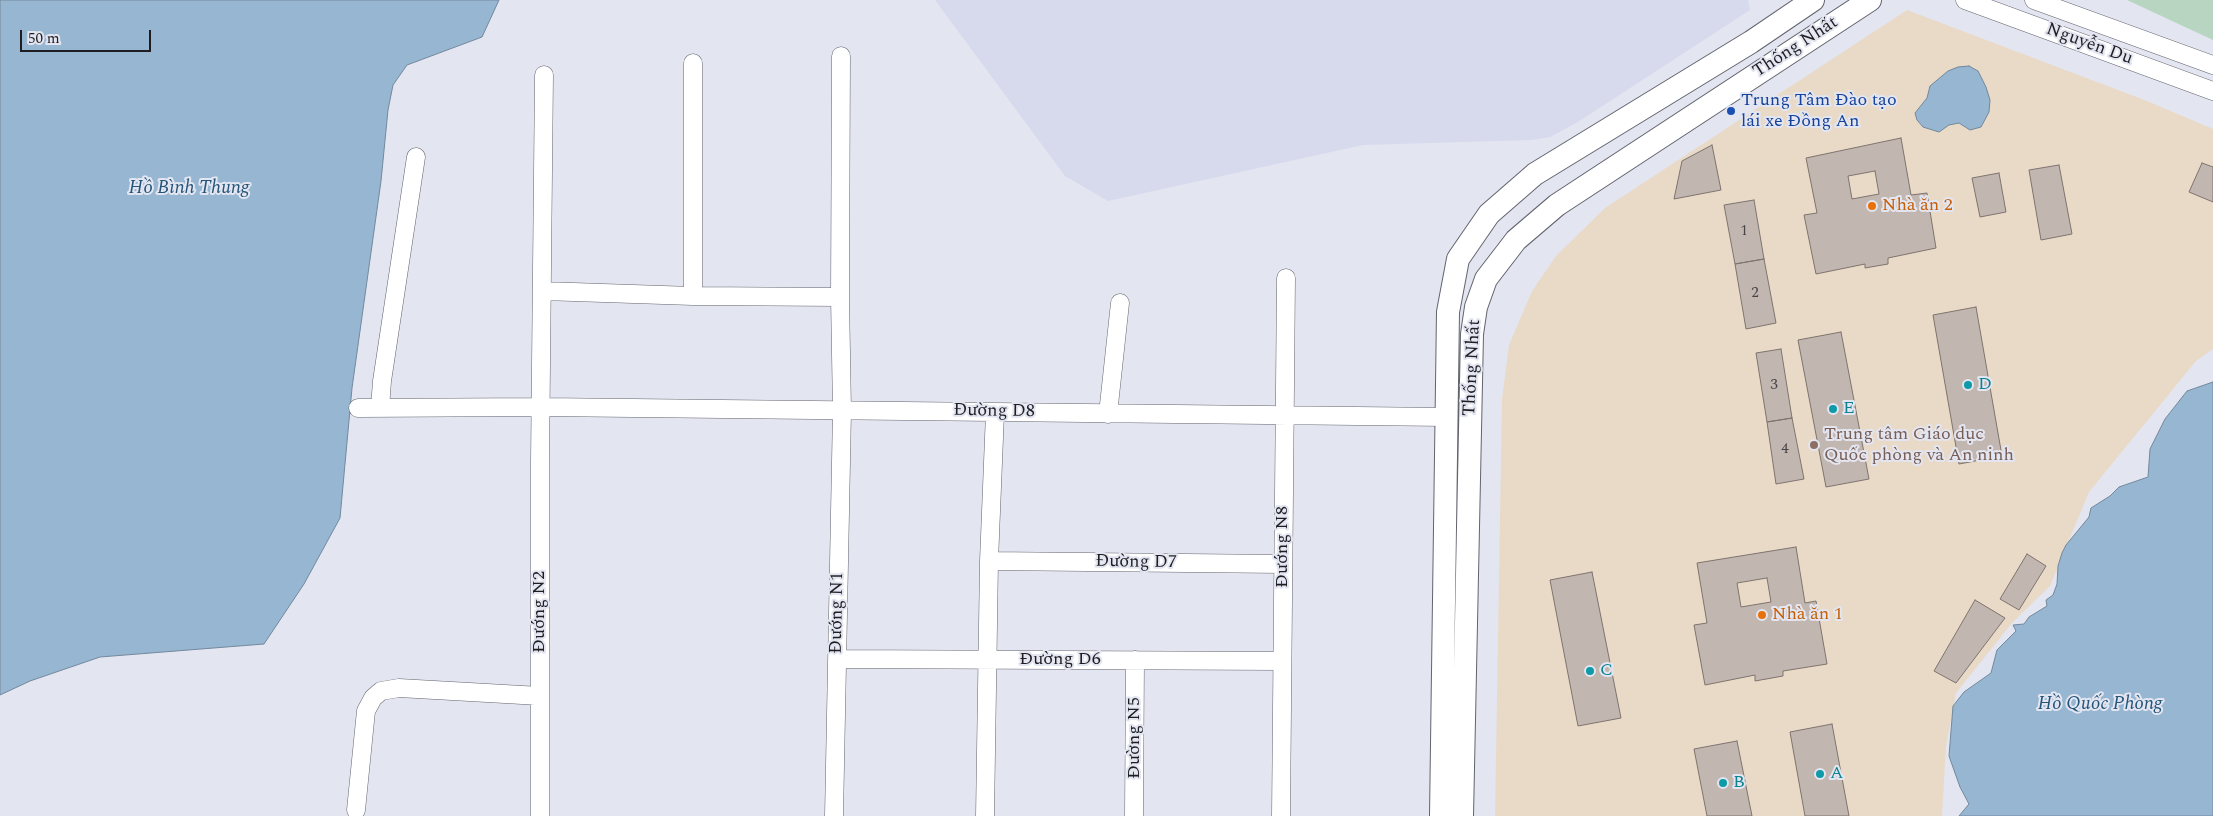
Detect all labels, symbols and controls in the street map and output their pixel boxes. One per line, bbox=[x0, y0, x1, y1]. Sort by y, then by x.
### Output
street label: Thống Nhất bbox=[1749, 13, 1843, 83]
street label: Nguyễn Du bbox=[2043, 19, 2135, 71]
scale bar bbox=[22, 20, 154, 52]
text: 50 m bbox=[28, 27, 60, 50]
place label: Trung Tâm Đào tạo lái xe Đồng An bbox=[1741, 90, 1897, 132]
marker: Trung Tâm Đào tạo lái xe Đồng An bbox=[1725, 105, 1737, 117]
water label: Hồ Bình Thung bbox=[129, 178, 249, 200]
place label: Nhà ăn 2 bbox=[1882, 195, 1953, 217]
marker: Nhà ăn 2 bbox=[1866, 200, 1878, 212]
house number: 1 bbox=[1740, 223, 1748, 241]
house number: 2 bbox=[1751, 285, 1759, 303]
street label: Thống Nhất bbox=[1460, 319, 1486, 417]
place label: D bbox=[1978, 374, 1992, 396]
house number: 3 bbox=[1770, 377, 1778, 395]
marker: D bbox=[1962, 379, 1974, 391]
place label: E bbox=[1843, 398, 1855, 420]
street label: Đường D8 bbox=[953, 400, 1035, 424]
marker: E bbox=[1827, 403, 1839, 415]
place label: Trung tâm Giáo dục Quốc phòng và An ninh bbox=[1824, 424, 2014, 466]
marker: Trung tâm Giáo dục Quốc phòng và An ninh bbox=[1808, 439, 1820, 451]
house number: 4 bbox=[1781, 441, 1789, 459]
street label: Đướng N8 bbox=[1272, 506, 1294, 588]
street label: Đường D7 bbox=[1095, 551, 1177, 575]
street label: Đướng N2 bbox=[529, 571, 551, 653]
street label: Đướng N1 bbox=[826, 572, 850, 654]
place label: Nhà ăn 1 bbox=[1772, 604, 1843, 626]
marker: Nhà ăn 1 bbox=[1756, 609, 1768, 621]
street label: Đường D6 bbox=[1019, 649, 1101, 671]
place label: C bbox=[1600, 660, 1613, 682]
marker: C bbox=[1584, 665, 1596, 677]
water label: Hồ Quốc Phòng bbox=[2038, 694, 2162, 716]
street label: Đường N5 bbox=[1124, 697, 1146, 779]
place label: A bbox=[1830, 763, 1843, 785]
marker: A bbox=[1814, 768, 1826, 780]
place label: B bbox=[1733, 772, 1745, 794]
marker: B bbox=[1717, 777, 1729, 789]

